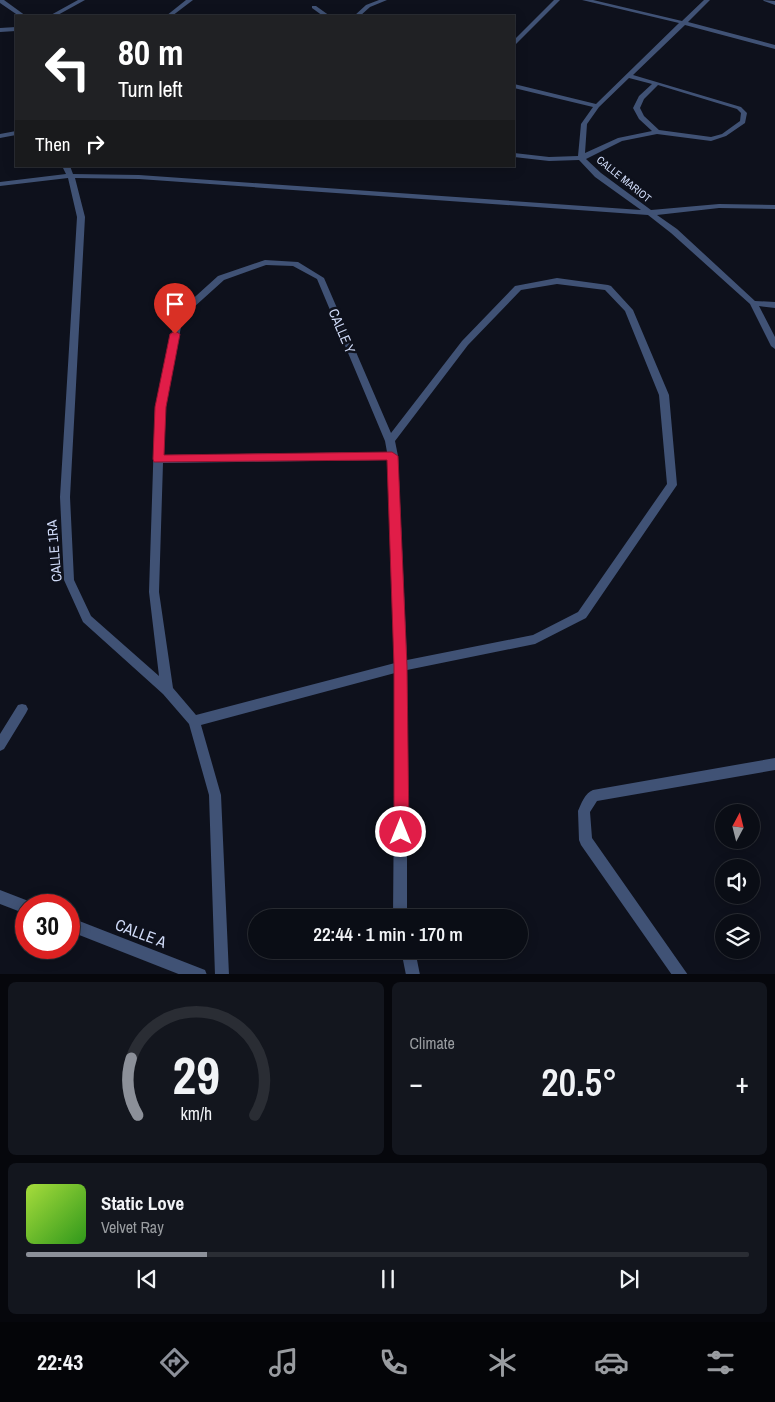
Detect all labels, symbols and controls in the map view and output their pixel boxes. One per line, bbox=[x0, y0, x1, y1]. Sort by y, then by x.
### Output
text: 80 m bbox=[118, 29, 183, 76]
icon: left bbox=[35, 35, 100, 100]
text: Turn left bbox=[118, 74, 183, 104]
icon: right bbox=[81, 130, 109, 158]
text: Then bbox=[35, 131, 71, 157]
street label: CALLE MARIOT bbox=[594, 153, 654, 206]
pin bbox=[154, 283, 196, 334]
icon: arrive bbox=[161, 290, 189, 318]
street label: CALLE Y bbox=[325, 306, 360, 356]
street label: CALLE 1RA bbox=[42, 519, 66, 583]
north arrow bbox=[715, 804, 760, 849]
map controls bbox=[715, 804, 760, 959]
position arrow bbox=[374, 805, 426, 857]
button: sound bbox=[715, 859, 760, 904]
speed limit sign: 30 bbox=[15, 894, 80, 959]
street label: CALLE A bbox=[112, 913, 170, 953]
button: layers bbox=[715, 914, 760, 959]
text: 22:44 · 1 min · 170 m bbox=[313, 921, 463, 947]
text: Climate bbox=[410, 1032, 455, 1054]
text: 29 bbox=[172, 1040, 219, 1110]
text: 20.5° bbox=[541, 1057, 617, 1108]
text: − bbox=[410, 1064, 423, 1102]
text: + bbox=[736, 1064, 749, 1102]
text: km/h bbox=[180, 1102, 212, 1126]
text: Static Love bbox=[101, 1190, 184, 1216]
text: Velvet Ray bbox=[101, 1216, 164, 1238]
icon: previous bbox=[133, 1265, 161, 1293]
icon: pause bbox=[374, 1265, 402, 1293]
icon: next bbox=[615, 1265, 643, 1293]
icon: directions bbox=[157, 1345, 192, 1380]
icon: music bbox=[266, 1345, 301, 1380]
icon: phone bbox=[376, 1345, 411, 1380]
icon: climate bbox=[485, 1345, 520, 1380]
icon: car bbox=[594, 1345, 629, 1380]
icon: filters bbox=[703, 1345, 738, 1380]
text: 22:43 bbox=[37, 1347, 83, 1377]

